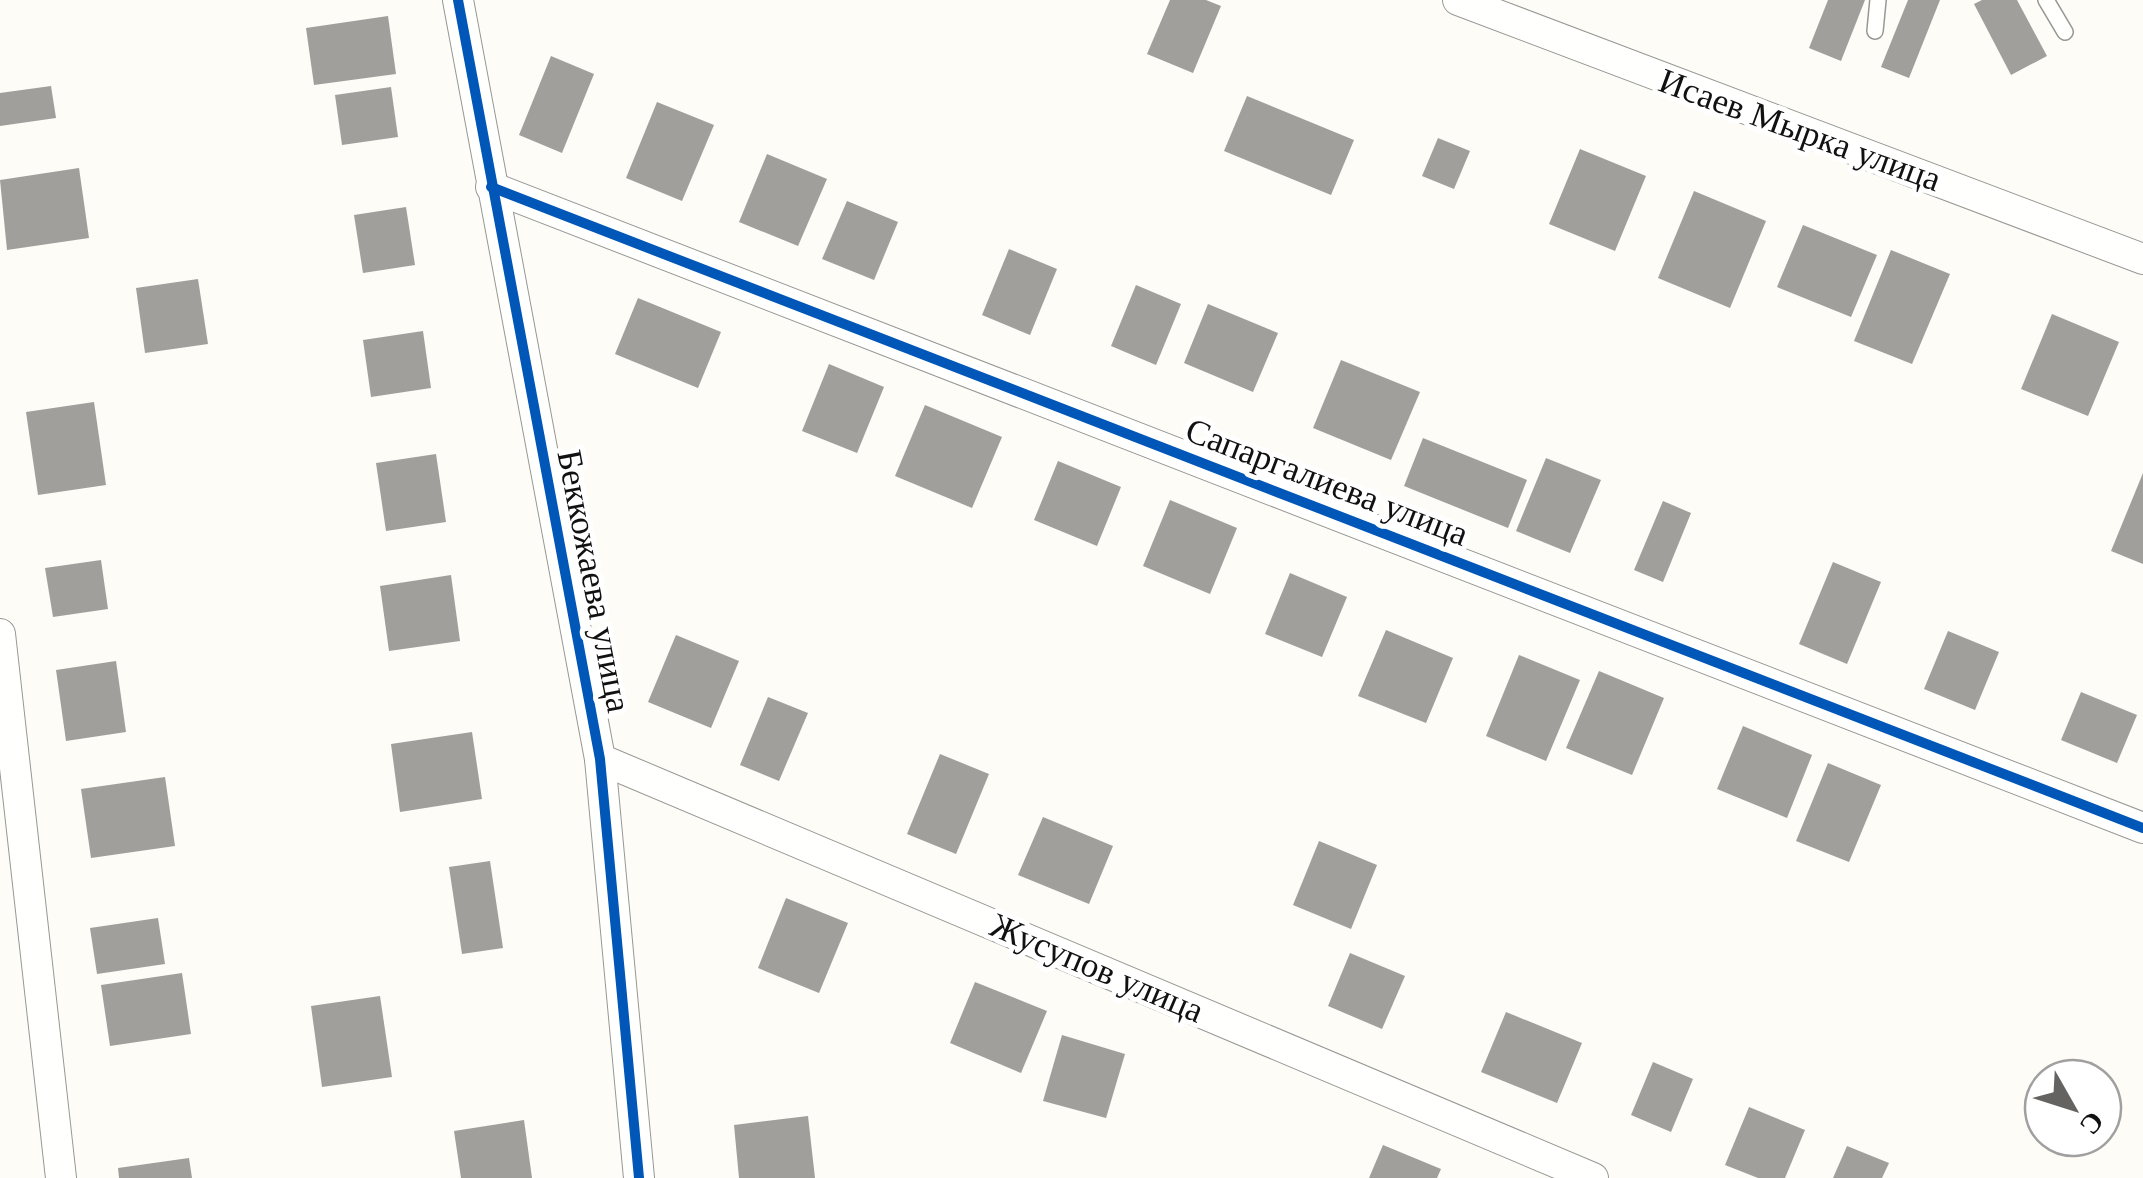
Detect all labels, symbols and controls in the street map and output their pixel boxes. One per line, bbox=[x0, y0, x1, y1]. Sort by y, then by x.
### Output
street label: Исаев Мырка улица bbox=[1654, 61, 1947, 199]
street label: Сапаргалиева улица bbox=[1180, 410, 1474, 554]
street label: Беккожаева улица bbox=[549, 446, 639, 716]
street label: Жусупов улица bbox=[985, 906, 1210, 1031]
north arrow bbox=[2023, 1058, 2123, 1158]
text: С bbox=[2074, 1106, 2110, 1141]

